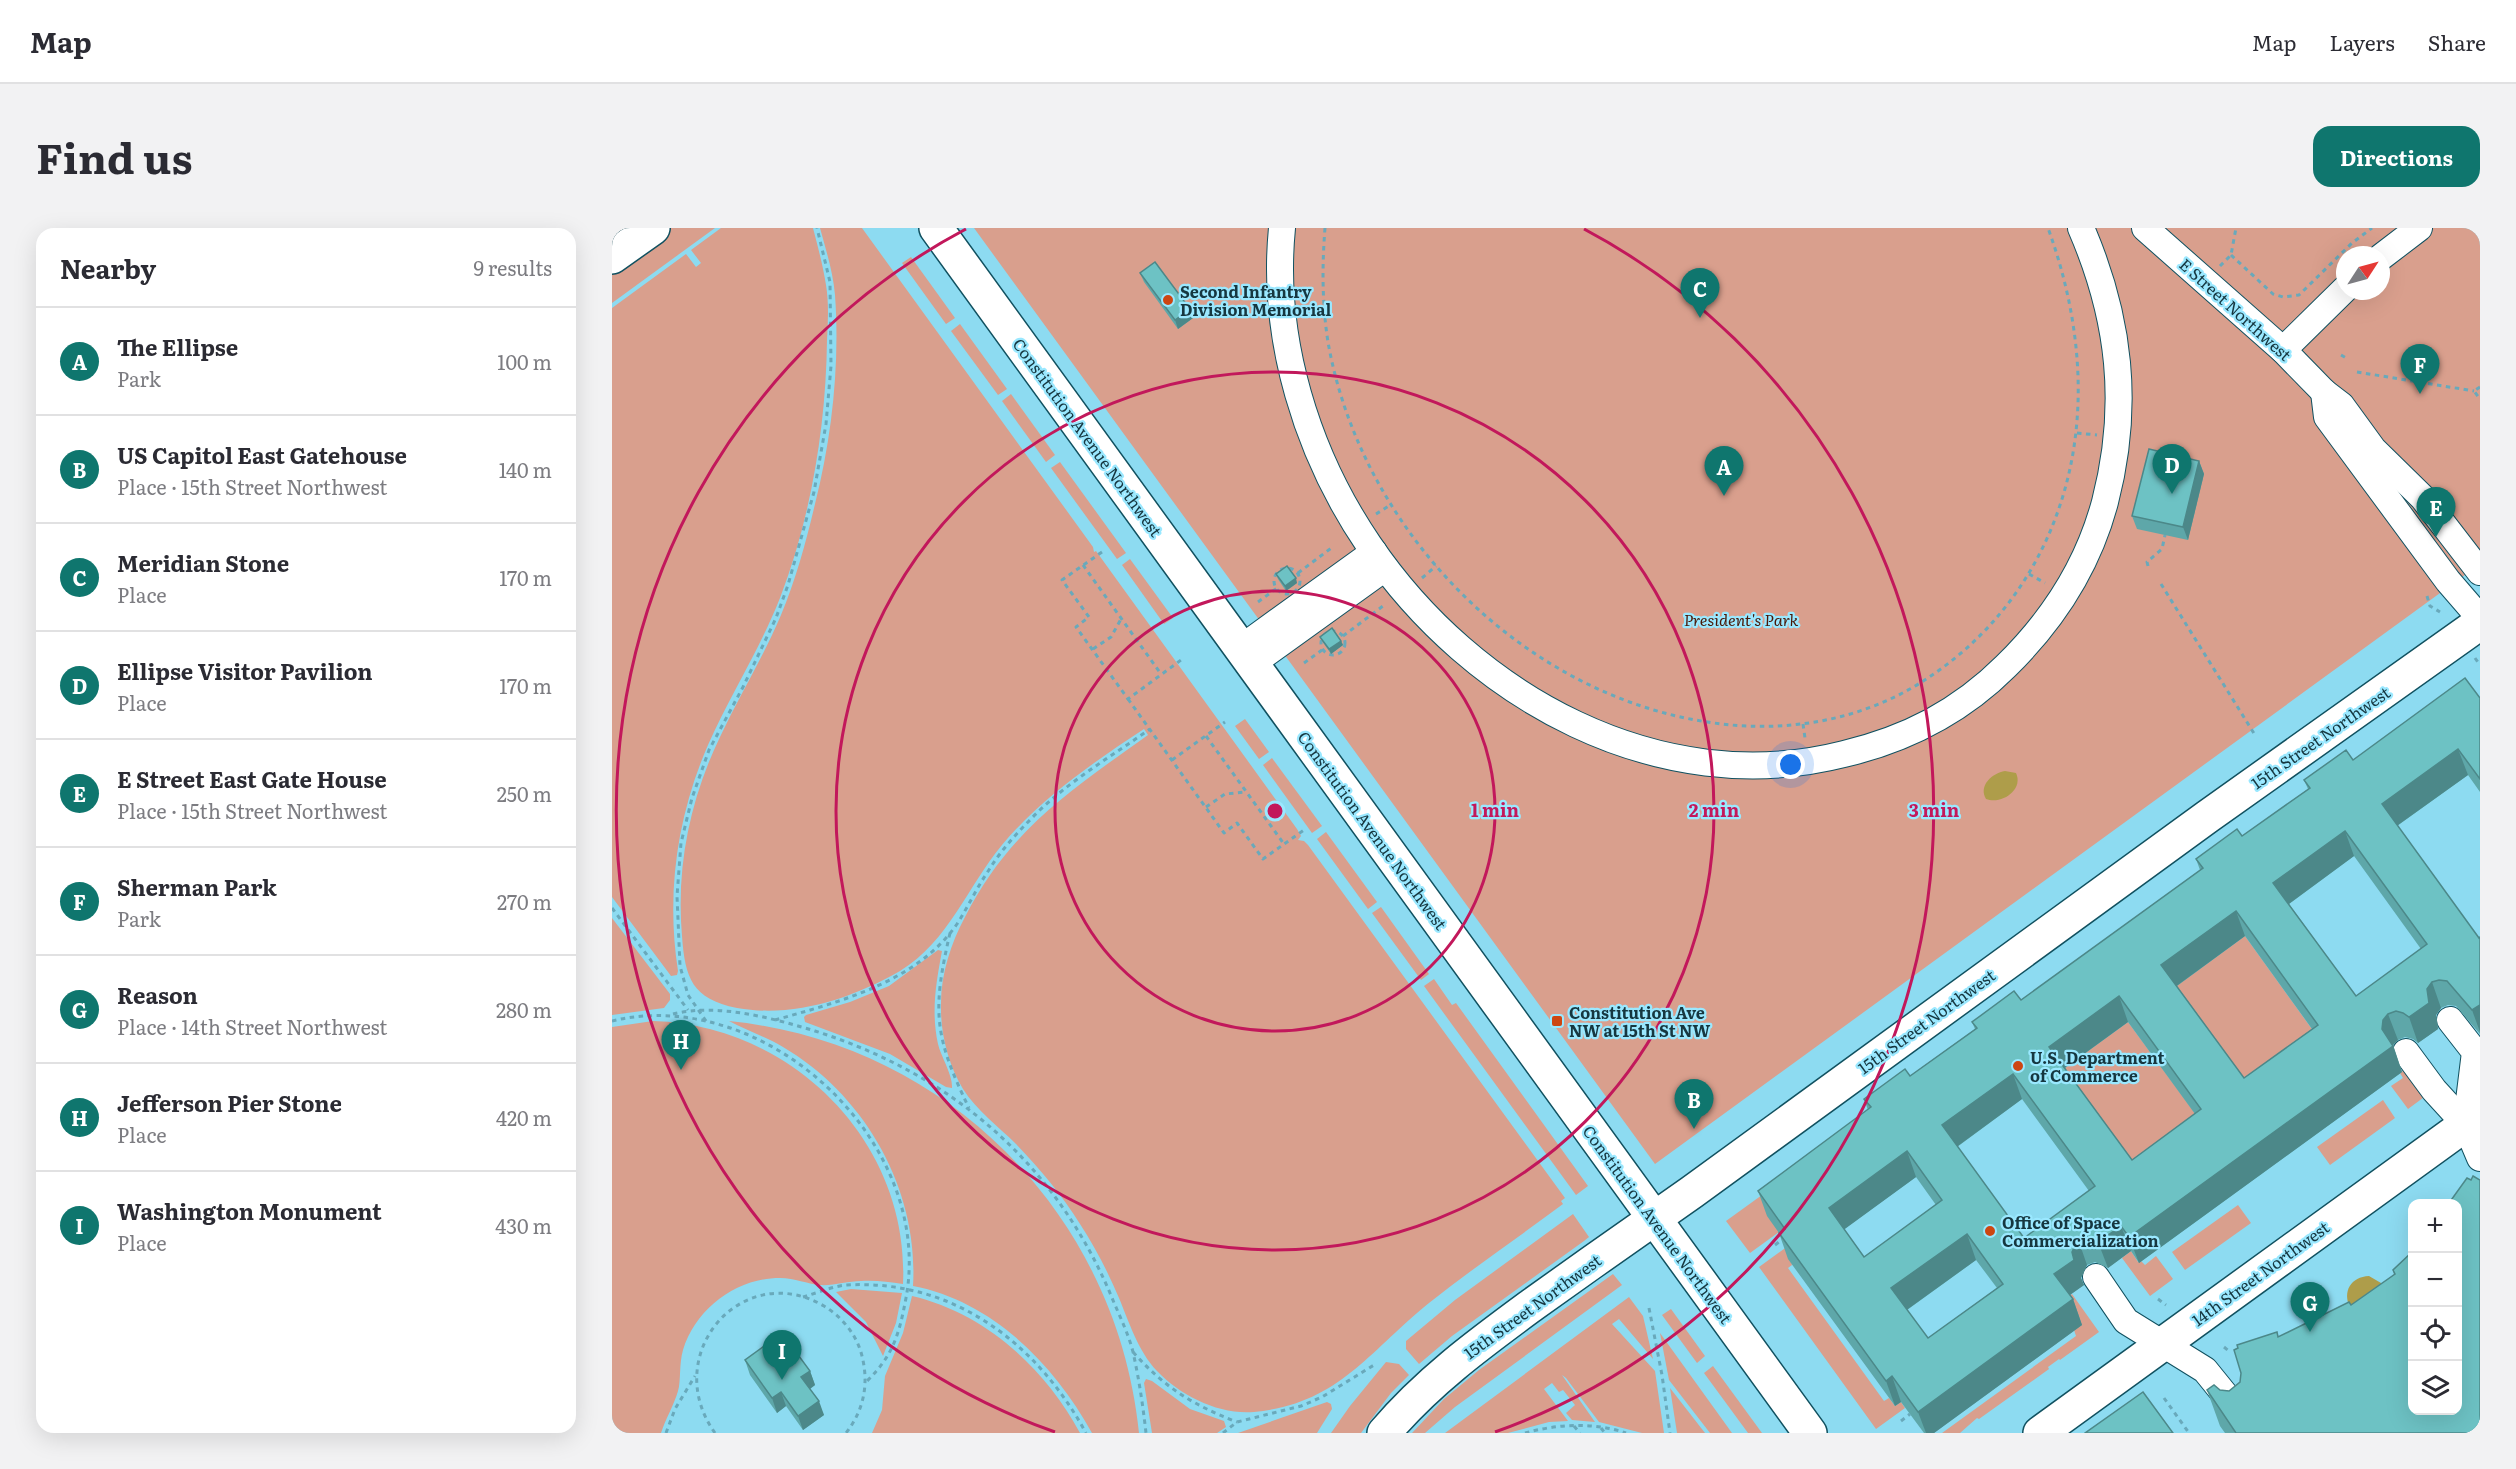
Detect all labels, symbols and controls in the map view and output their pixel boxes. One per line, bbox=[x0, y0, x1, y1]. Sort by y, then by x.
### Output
text: Map bbox=[30, 20, 92, 62]
text: Map bbox=[2252, 26, 2297, 57]
text: Layers bbox=[2330, 26, 2395, 57]
text: Share bbox=[2428, 26, 2486, 57]
text: Find us bbox=[36, 125, 193, 187]
button: Directions bbox=[2313, 126, 2480, 187]
north arrow bbox=[2336, 246, 2390, 300]
text: Nearby bbox=[60, 248, 156, 287]
text: 9 results bbox=[473, 252, 552, 282]
street label: E Street Northwest bbox=[2175, 252, 2298, 366]
pin: C bbox=[1680, 268, 1720, 318]
place label: Second Infantry Division Memorial bbox=[1180, 279, 1332, 321]
marker: Second Infantry Division Memorial bbox=[1161, 293, 1175, 307]
text: The Ellipse bbox=[117, 330, 238, 363]
street label: Constitution Avenue Northwest bbox=[1008, 333, 1169, 542]
pin: F bbox=[2400, 344, 2440, 394]
text: A bbox=[72, 346, 87, 376]
text: 100 m bbox=[497, 346, 552, 376]
text: Park bbox=[117, 363, 161, 393]
text: US Capitol East Gatehouse bbox=[117, 438, 407, 471]
pin: D bbox=[2152, 444, 2192, 494]
pin: A bbox=[1704, 446, 1744, 496]
text: B bbox=[73, 454, 86, 484]
text: 140 m bbox=[499, 454, 552, 484]
text: Place · 15th Street Northwest bbox=[117, 471, 387, 501]
pin: E bbox=[2416, 488, 2456, 537]
text: Meridian Stone bbox=[117, 546, 289, 579]
text: C bbox=[72, 562, 87, 592]
text: 170 m bbox=[499, 562, 552, 592]
text: Place bbox=[117, 579, 167, 609]
park label: President's Park bbox=[1684, 607, 1799, 631]
text: Ellipse Visitor Pavilion bbox=[117, 654, 372, 687]
text: D bbox=[72, 670, 87, 700]
text: 170 m bbox=[499, 670, 552, 700]
street label: 15th Street Northwest bbox=[2246, 680, 2395, 794]
text: Place bbox=[117, 687, 167, 717]
street label: Constitution Avenue Northwest bbox=[1293, 726, 1454, 935]
your location bbox=[1776, 750, 1805, 779]
text: E Street East Gate House bbox=[117, 762, 387, 795]
text: E bbox=[73, 778, 86, 808]
text: 250 m bbox=[497, 778, 552, 808]
text: Place · 15th Street Northwest bbox=[117, 795, 387, 825]
text: 1 min bbox=[1471, 796, 1520, 823]
text: 2 min bbox=[1689, 796, 1740, 823]
text: 3 min bbox=[1909, 796, 1960, 823]
centre of rings bbox=[1265, 801, 1285, 821]
text: Sherman Park bbox=[117, 870, 277, 903]
text: F bbox=[73, 886, 86, 916]
text: 270 m bbox=[497, 886, 552, 916]
text: Park bbox=[117, 903, 161, 933]
street label: 15th Street Northwest bbox=[1852, 963, 2000, 1079]
text: Reason bbox=[117, 978, 198, 1011]
text: G bbox=[72, 994, 87, 1024]
text: 280 m bbox=[496, 994, 552, 1024]
place label: Constitution Ave NW at 15th St NW bbox=[1569, 1000, 1710, 1042]
text: Place · 14th Street Northwest bbox=[117, 1011, 387, 1041]
marker: Constitution Ave NW at 15th St NW bbox=[1550, 1014, 1564, 1028]
pin: H bbox=[662, 1020, 700, 1070]
place label: U.S. Department of Commerce bbox=[2030, 1045, 2165, 1087]
marker: U.S. Department of Commerce bbox=[2011, 1059, 2025, 1073]
pin: B bbox=[1674, 1080, 1714, 1129]
text: Jefferson Pier Stone bbox=[117, 1086, 342, 1119]
text: H bbox=[71, 1102, 88, 1132]
text: 420 m bbox=[496, 1102, 552, 1132]
text: Place bbox=[117, 1119, 167, 1149]
street label: Constitution Avenue Northwest bbox=[1578, 1120, 1739, 1329]
text: Washington Monument bbox=[117, 1194, 382, 1227]
map controls bbox=[2408, 1199, 2462, 1415]
button: + bbox=[2408, 1199, 2462, 1253]
text: I bbox=[75, 1210, 84, 1240]
text: 430 m bbox=[495, 1210, 552, 1240]
place label: Office of Space Commercialization bbox=[2002, 1210, 2159, 1252]
street label: 14th Street Northwest bbox=[2186, 1215, 2334, 1331]
marker: Office of Space Commercialization bbox=[1983, 1224, 1997, 1238]
text: Place bbox=[117, 1227, 167, 1257]
street label: 15th Street Northwest bbox=[1458, 1248, 1606, 1364]
button: − bbox=[2408, 1253, 2462, 1307]
pin: G bbox=[2290, 1282, 2330, 1332]
button: locate bbox=[2408, 1307, 2462, 1361]
pin: I bbox=[762, 1330, 802, 1380]
button: layers bbox=[2408, 1361, 2462, 1415]

